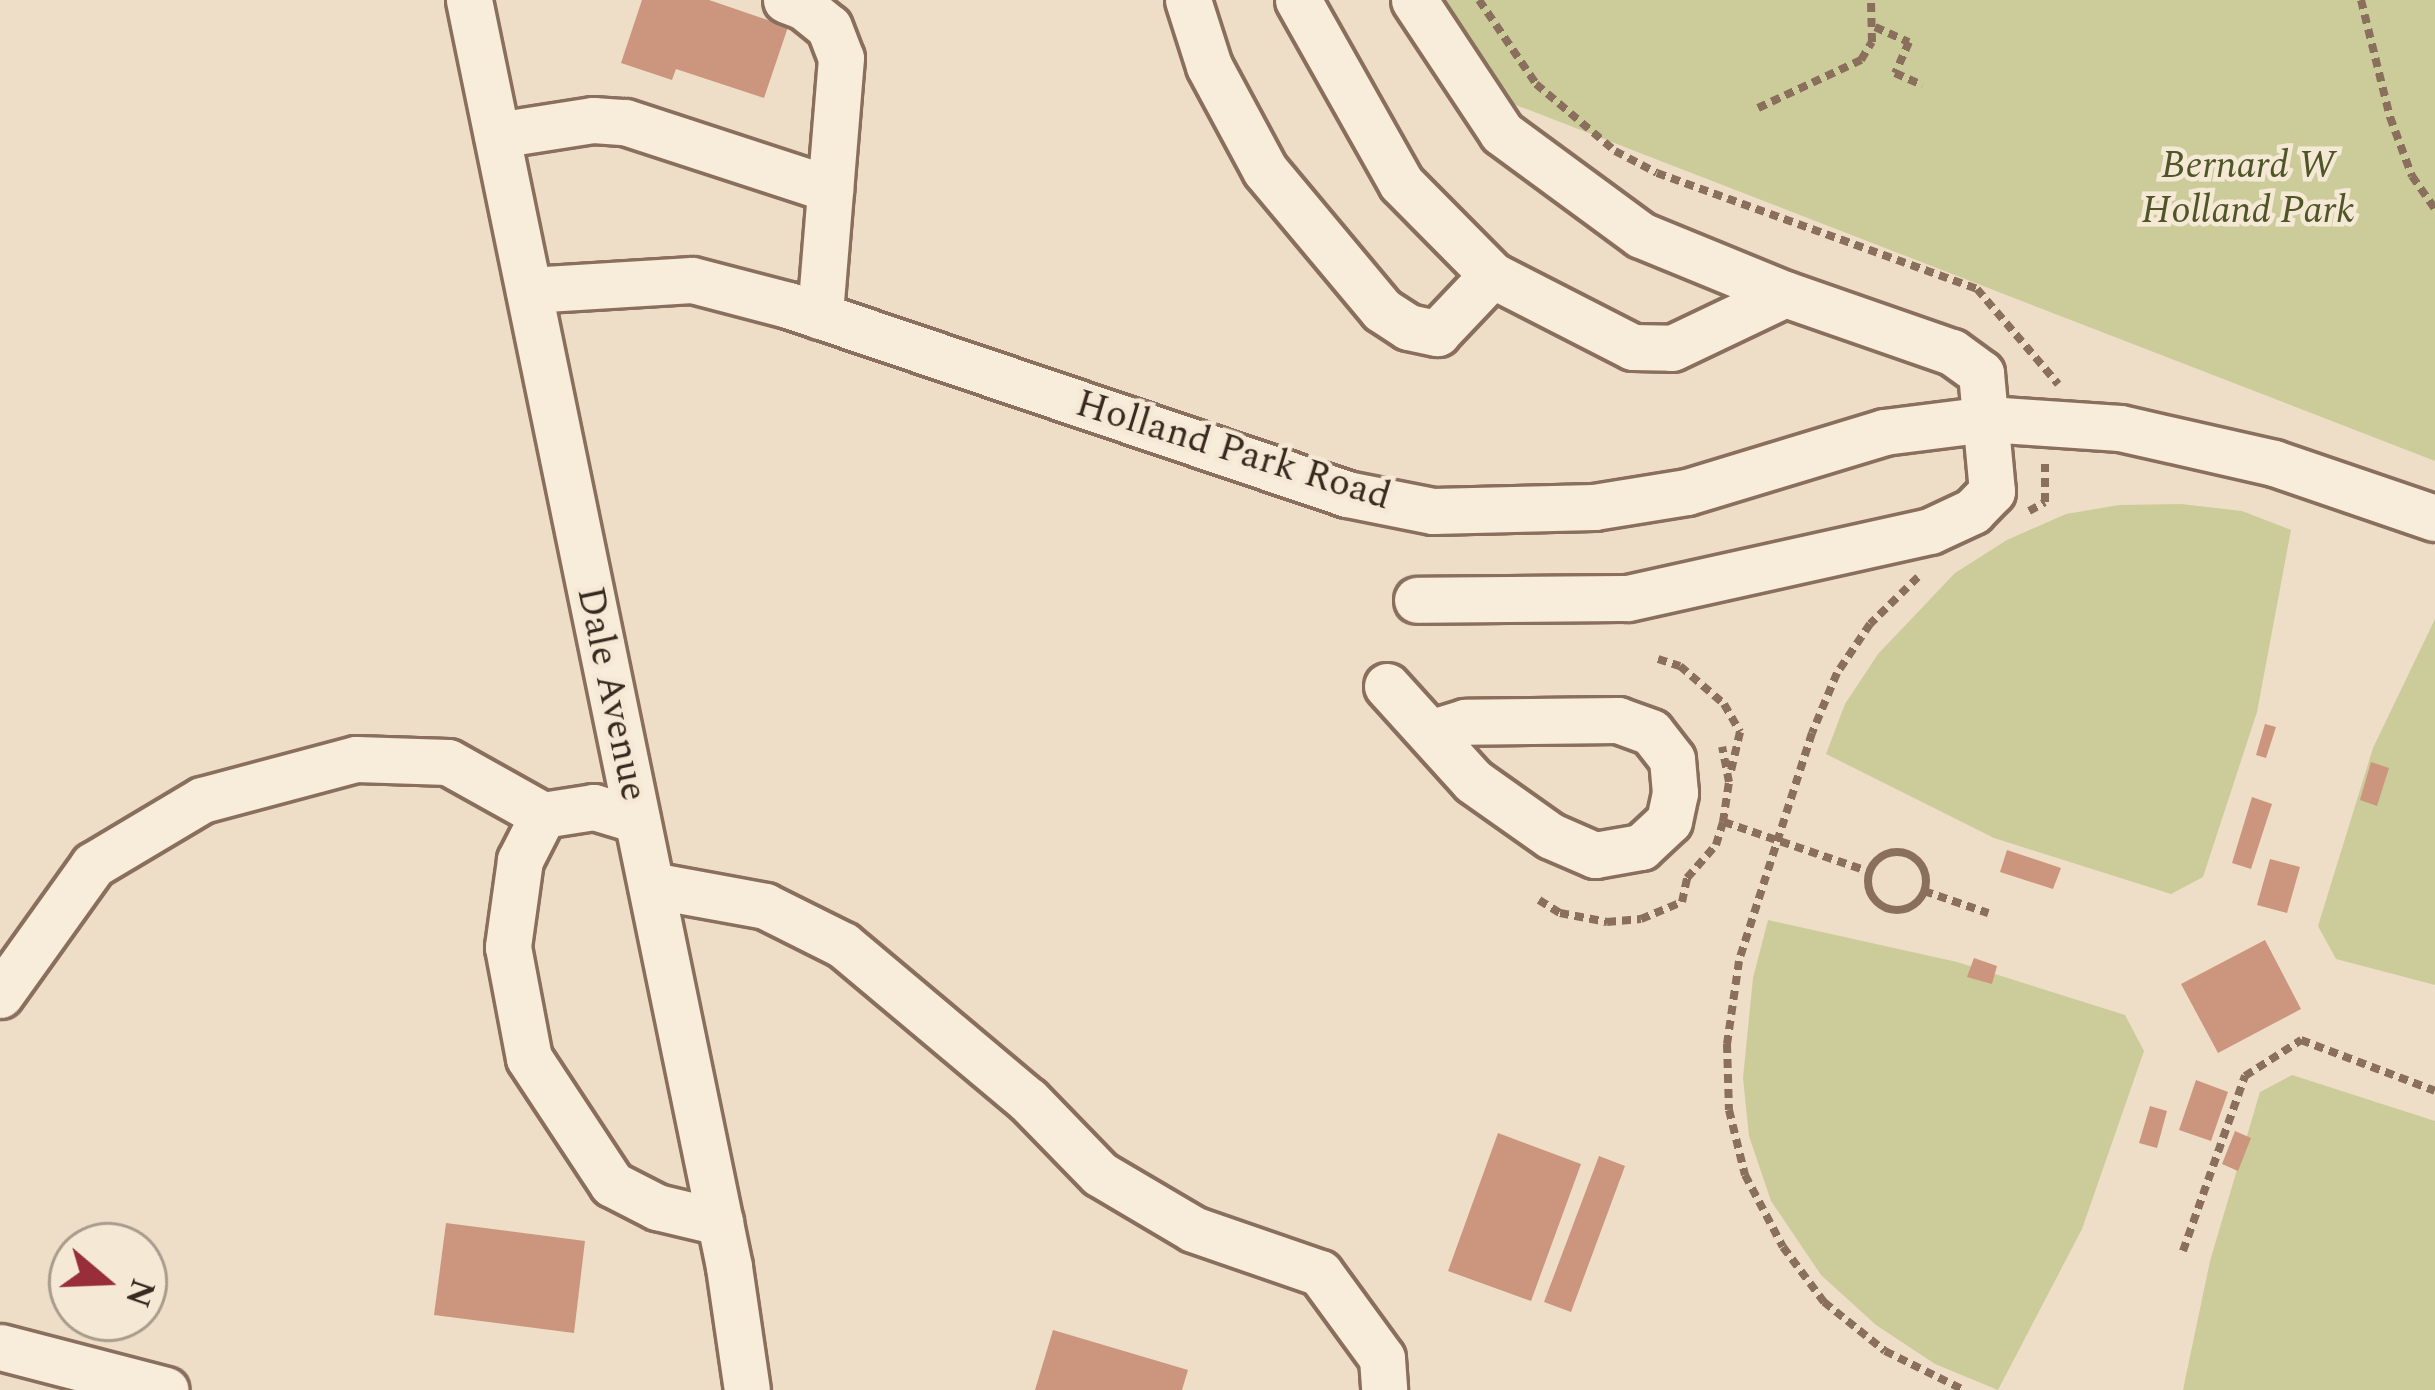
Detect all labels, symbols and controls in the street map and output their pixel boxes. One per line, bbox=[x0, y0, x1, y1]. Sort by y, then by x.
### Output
park label: Bernard W Holland Park bbox=[2142, 144, 2354, 235]
street label: Holland Park Road bbox=[1070, 381, 1396, 521]
street label: Dale Avenue bbox=[565, 583, 657, 805]
north arrow bbox=[48, 1222, 168, 1342]
text: N bbox=[111, 1272, 167, 1314]

